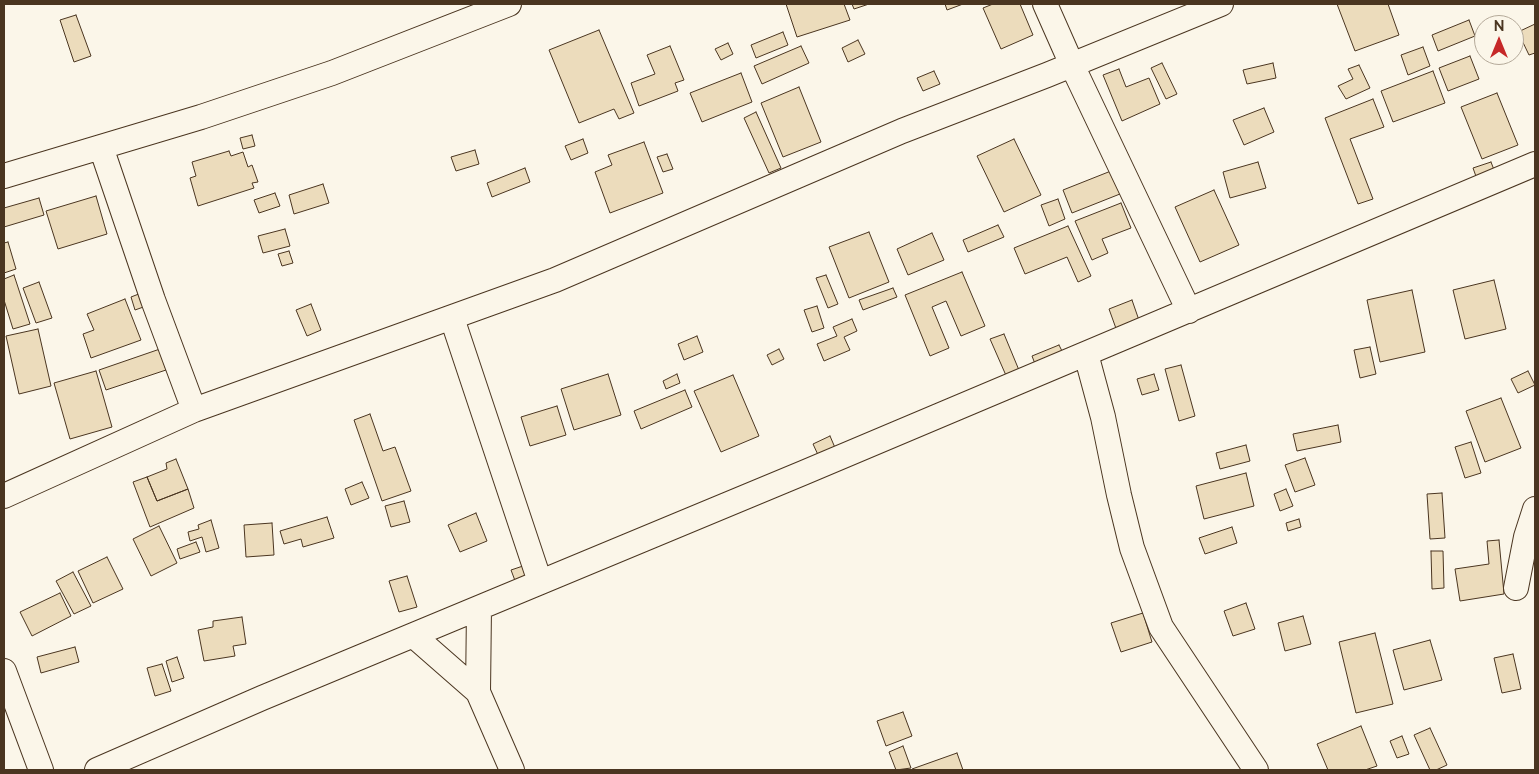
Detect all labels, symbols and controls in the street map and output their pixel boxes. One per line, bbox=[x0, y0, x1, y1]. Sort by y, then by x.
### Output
north arrow bbox=[1474, 15, 1524, 65]
text: N bbox=[1494, 18, 1504, 34]

